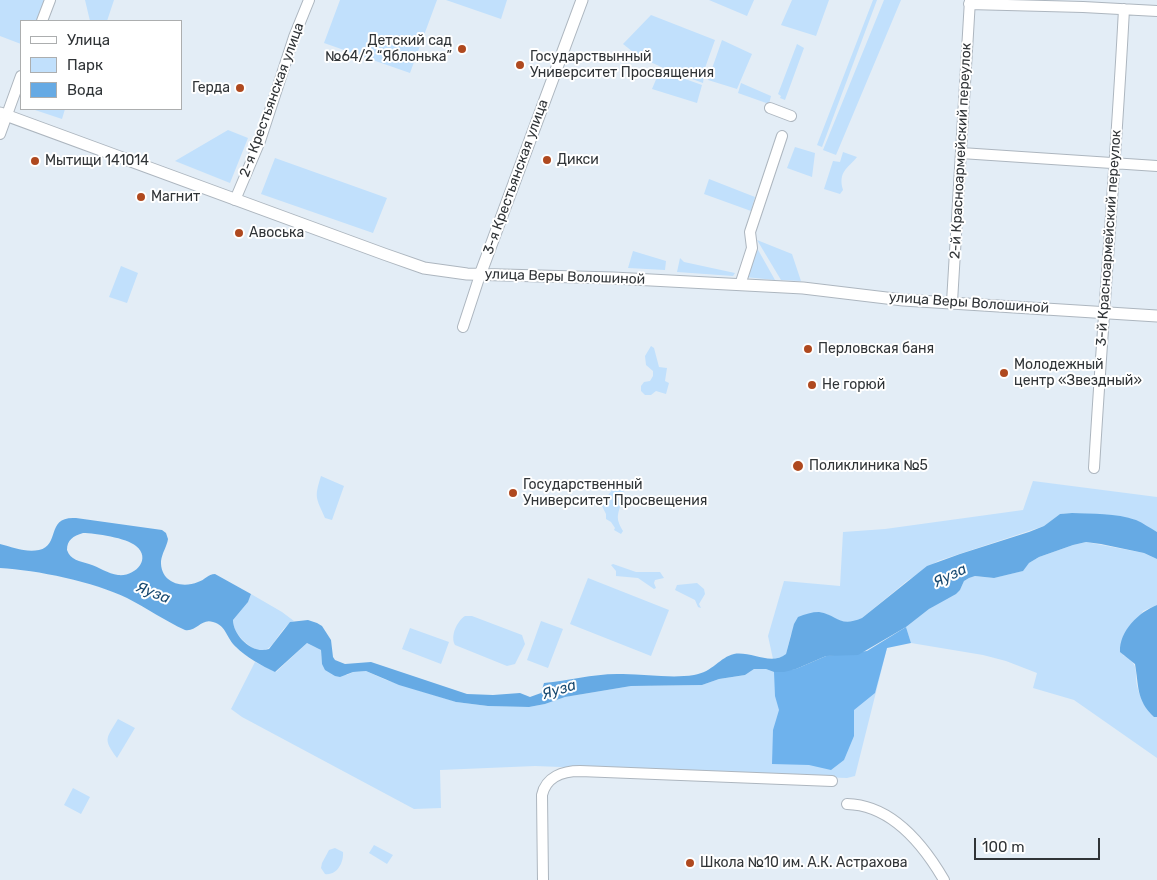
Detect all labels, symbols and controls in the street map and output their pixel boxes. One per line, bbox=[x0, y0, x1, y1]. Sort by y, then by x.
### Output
legend bbox=[20, 20, 182, 110]
street label: 2-я Крестьянская улица bbox=[236, 20, 308, 180]
text: Улица bbox=[67, 31, 110, 49]
place label: Детский сад №64/2 “Яблонька” bbox=[325, 33, 452, 65]
street label: 2-й Красноармейский переулок bbox=[947, 42, 975, 260]
marker: Детский сад №64/2 “Яблонька” bbox=[456, 43, 468, 55]
place label: Государствынный Университет Просвящения bbox=[530, 49, 714, 82]
text: Парк bbox=[67, 56, 103, 74]
marker: Государствынный Университет Просвящения bbox=[514, 59, 526, 71]
place label: Герда bbox=[192, 80, 230, 96]
text: Вода bbox=[67, 81, 103, 99]
marker: Герда bbox=[234, 82, 246, 94]
street label: 3-я Крестьянская улица bbox=[480, 97, 552, 257]
street label: 3-й Красноармейский переулок bbox=[1093, 129, 1125, 347]
place label: Дикси bbox=[557, 152, 599, 168]
place label: Мытищи 141014 bbox=[45, 153, 149, 169]
marker: Дикси bbox=[541, 154, 553, 166]
marker: Мытищи 141014 bbox=[29, 155, 41, 167]
place label: Магнит bbox=[151, 189, 200, 205]
marker: Магнит bbox=[135, 191, 147, 203]
place label: Авоська bbox=[249, 225, 304, 241]
marker: Авоська bbox=[233, 227, 245, 239]
street label: улица Веры Волошиной bbox=[484, 266, 646, 288]
street label: улица Веры Волошиной bbox=[888, 289, 1050, 317]
place label: Перловская баня bbox=[818, 341, 934, 357]
marker: Перловская баня bbox=[802, 343, 814, 355]
place label: Молодежный центр «Звездный» bbox=[1014, 357, 1142, 390]
marker: Молодежный центр «Звездный» bbox=[998, 367, 1010, 379]
place label: Не горюй bbox=[822, 377, 885, 393]
marker: Не горюй bbox=[806, 379, 818, 391]
place label: Поликлиника №5 bbox=[809, 458, 928, 474]
marker: Поликлиника №5 bbox=[791, 459, 805, 473]
place label: Государственный Университет Просвещения bbox=[523, 477, 707, 510]
marker: Государственный Университет Просвещения bbox=[507, 487, 519, 499]
water label: Яуза bbox=[930, 560, 970, 592]
water label: Яуза bbox=[134, 578, 172, 608]
water label: Яуза bbox=[540, 676, 578, 704]
scale bar bbox=[977, 828, 1103, 860]
text: 100 m bbox=[982, 838, 1024, 856]
place label: Школа №10 им. А.К. Астрахова bbox=[700, 855, 908, 871]
marker: Школа №10 им. А.К. Астрахова bbox=[684, 857, 696, 869]

